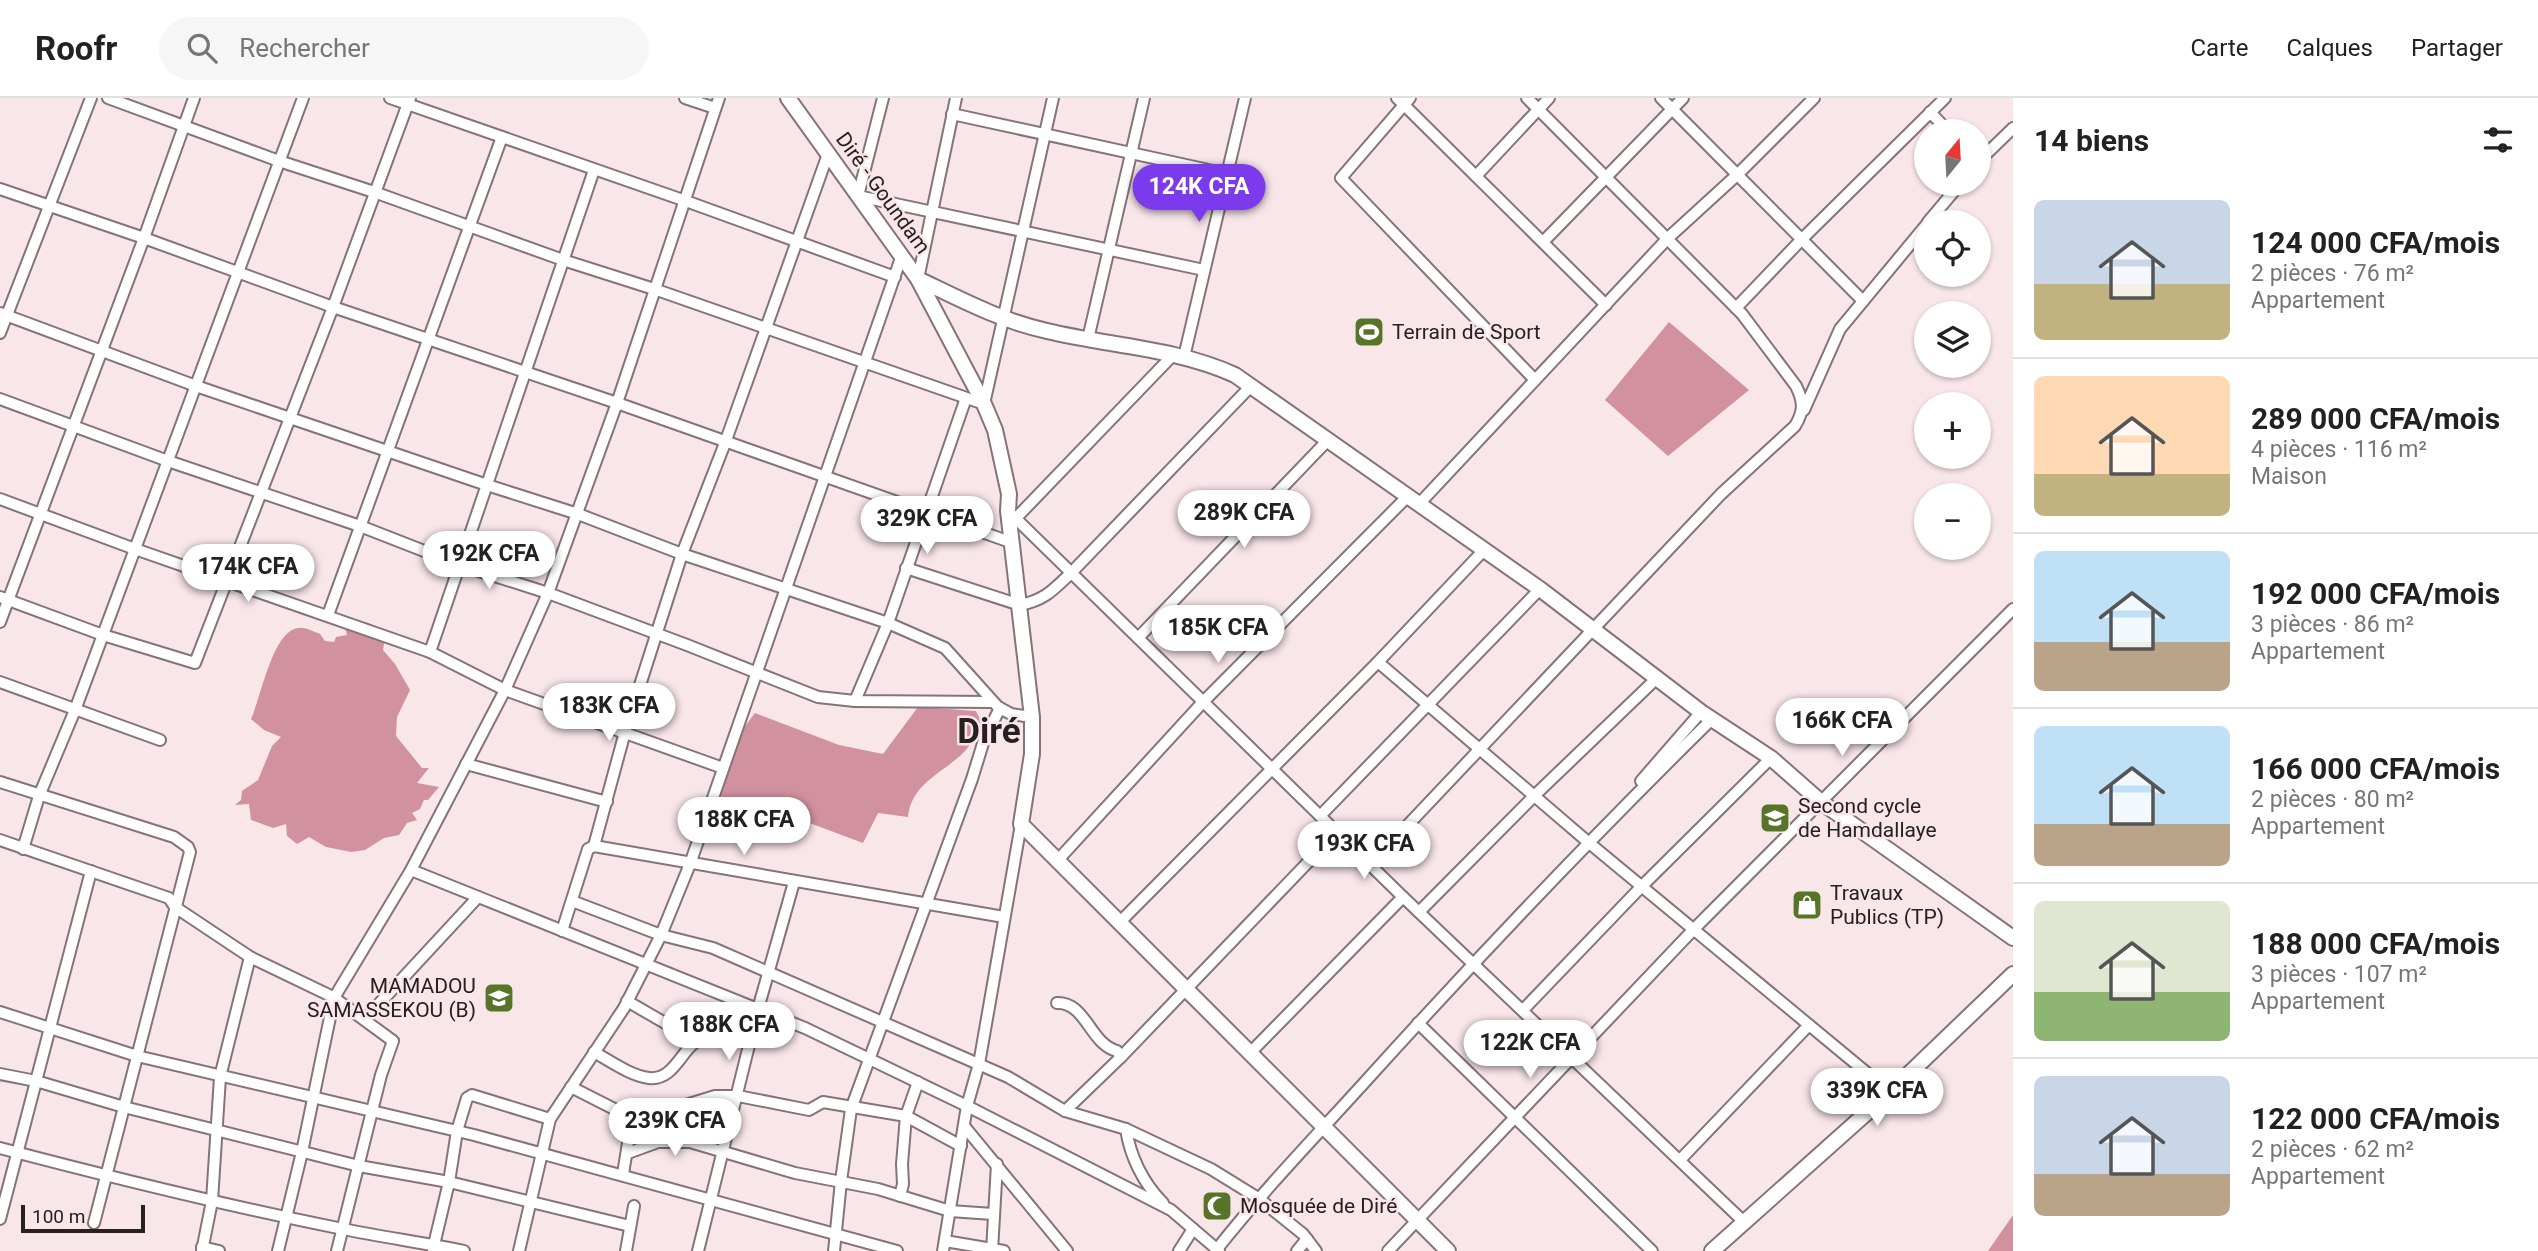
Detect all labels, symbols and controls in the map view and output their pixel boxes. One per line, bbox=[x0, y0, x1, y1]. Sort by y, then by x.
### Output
search box bbox=[159, 17, 649, 80]
text: Roofr bbox=[35, 29, 117, 68]
icon: search bbox=[183, 29, 221, 67]
text: Rechercher bbox=[239, 33, 370, 63]
text: Carte bbox=[2190, 34, 2248, 62]
text: Calques bbox=[2286, 34, 2373, 62]
text: Partager bbox=[2411, 34, 2503, 62]
north arrow bbox=[1914, 119, 1992, 196]
map controls bbox=[1914, 119, 1991, 560]
icon: filters bbox=[2479, 121, 2517, 159]
text: 14 biens bbox=[2034, 123, 2149, 158]
street label: Diré - Goundam bbox=[831, 128, 935, 258]
pin: 124K CFA bbox=[1127, 164, 1271, 224]
text: 124K CFA bbox=[1149, 173, 1249, 200]
button: locate bbox=[1914, 210, 1991, 287]
text: 124 000 CFA/mois bbox=[2251, 225, 2500, 260]
icon: home bbox=[2090, 228, 2174, 312]
text: 2 pièces · 76 m² bbox=[2251, 260, 2414, 287]
text: Appartement bbox=[2251, 287, 2385, 314]
button: layers bbox=[1914, 301, 1991, 378]
sports icon: Terrain de Sport bbox=[1352, 315, 1386, 349]
place label: Terrain de Sport bbox=[1392, 320, 1541, 344]
button: + bbox=[1914, 392, 1991, 469]
text: 289 000 CFA/mois bbox=[2251, 401, 2500, 436]
icon: home bbox=[2090, 404, 2174, 488]
text: 4 pièces · 116 m² bbox=[2251, 436, 2427, 463]
text: Maison bbox=[2251, 463, 2327, 490]
button: − bbox=[1914, 483, 1991, 560]
pin: 289K CFA bbox=[1172, 490, 1316, 550]
pin: 329K CFA bbox=[855, 496, 999, 556]
text: 289K CFA bbox=[1194, 499, 1294, 526]
text: 329K CFA bbox=[877, 505, 977, 532]
pin: 192K CFA bbox=[417, 532, 561, 591]
text: 192K CFA bbox=[439, 540, 539, 567]
pin: 174K CFA bbox=[176, 545, 320, 604]
text: 174K CFA bbox=[198, 553, 298, 580]
text: 192 000 CFA/mois bbox=[2251, 576, 2500, 611]
icon: home bbox=[2090, 579, 2174, 663]
pin: 185K CFA bbox=[1146, 606, 1290, 665]
text: 3 pièces · 86 m² bbox=[2251, 611, 2414, 638]
text: 185K CFA bbox=[1168, 614, 1268, 641]
text: Appartement bbox=[2251, 638, 2385, 665]
pin: 183K CFA bbox=[537, 684, 681, 743]
text: 183K CFA bbox=[559, 692, 659, 719]
pin: 166K CFA bbox=[1770, 698, 1914, 758]
text: 166K CFA bbox=[1792, 707, 1892, 734]
district label: Diré bbox=[957, 711, 1021, 752]
text: 166 000 CFA/mois bbox=[2251, 751, 2500, 786]
icon: home bbox=[2090, 754, 2174, 838]
text: 2 pièces · 80 m² bbox=[2251, 786, 2414, 813]
place label: Second cycle de Hamdallaye bbox=[1798, 794, 1937, 842]
pin: 188K CFA bbox=[672, 798, 816, 857]
school or university icon: Second cycle de Hamdallaye bbox=[1758, 801, 1792, 835]
text: 188K CFA bbox=[694, 806, 794, 833]
text: Appartement bbox=[2251, 813, 2385, 840]
pin: 193K CFA bbox=[1292, 822, 1436, 881]
text: 193K CFA bbox=[1314, 830, 1414, 857]
place label: Travaux Publics (TP) bbox=[1830, 881, 1944, 929]
shop icon: Travaux Publics (TP) bbox=[1790, 888, 1824, 922]
text: 188 000 CFA/mois bbox=[2251, 926, 2500, 961]
icon: home bbox=[2090, 929, 2174, 1013]
text: 3 pièces · 107 m² bbox=[2251, 961, 2427, 988]
place label: MAMADOU SAMASSEKOU (B) bbox=[307, 974, 476, 1022]
school or university icon: MAMADOU SAMASSEKOU (B) bbox=[482, 981, 516, 1015]
text: Appartement bbox=[2251, 988, 2385, 1015]
pin: 188K CFA bbox=[657, 1002, 801, 1062]
text: 188K CFA bbox=[679, 1011, 779, 1038]
pin: 122K CFA bbox=[1458, 1020, 1602, 1080]
text: 122K CFA bbox=[1480, 1029, 1580, 1056]
pin: 339K CFA bbox=[1805, 1068, 1949, 1128]
text: 339K CFA bbox=[1827, 1077, 1927, 1104]
pin: 239K CFA bbox=[603, 1098, 747, 1158]
text: 122 000 CFA/mois bbox=[2251, 1101, 2500, 1136]
icon: home bbox=[2090, 1104, 2174, 1188]
text: 239K CFA bbox=[625, 1107, 725, 1134]
text: 2 pièces · 62 m² bbox=[2251, 1136, 2414, 1163]
text: Appartement bbox=[2251, 1163, 2385, 1190]
mosque icon: Mosquée de Diré bbox=[1200, 1189, 1234, 1223]
place label: Mosquée de Diré bbox=[1240, 1194, 1397, 1218]
scale bar bbox=[21, 1202, 145, 1234]
text: 100 m bbox=[32, 1205, 85, 1228]

